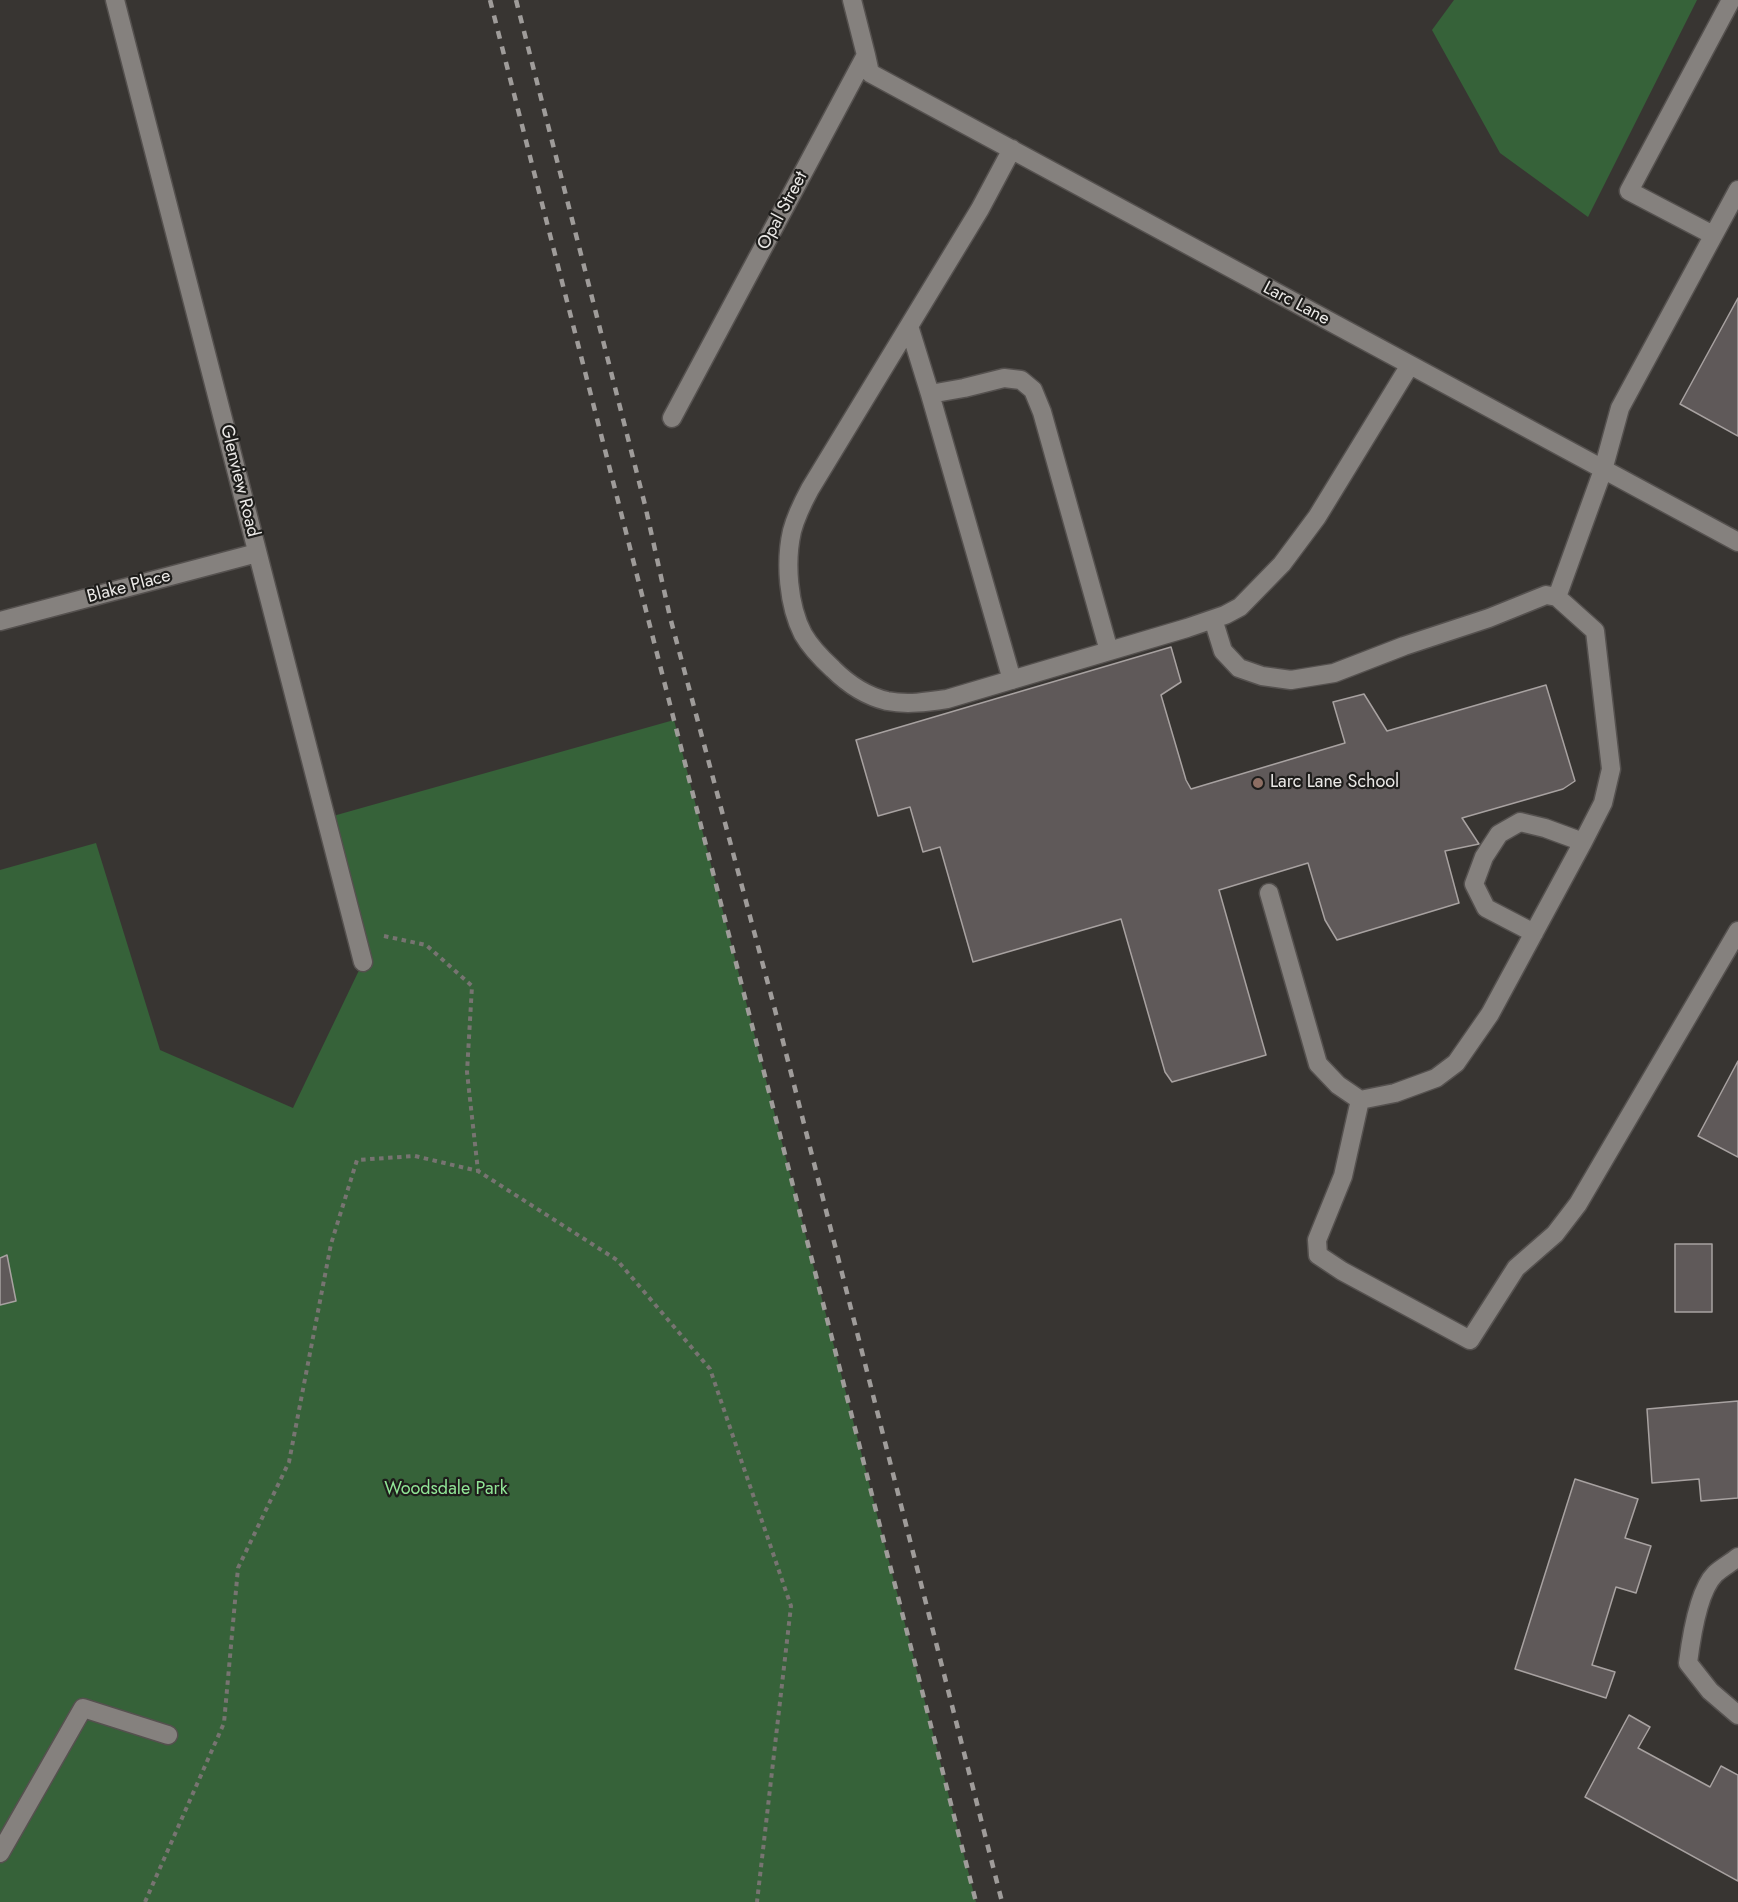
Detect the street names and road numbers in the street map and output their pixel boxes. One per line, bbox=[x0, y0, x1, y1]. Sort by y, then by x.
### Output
street label: Opal Street bbox=[753, 168, 813, 254]
street label: Larc Lane bbox=[1259, 278, 1333, 330]
street label: Glenview Road bbox=[215, 423, 263, 539]
street label: Blake Place bbox=[85, 565, 173, 609]

